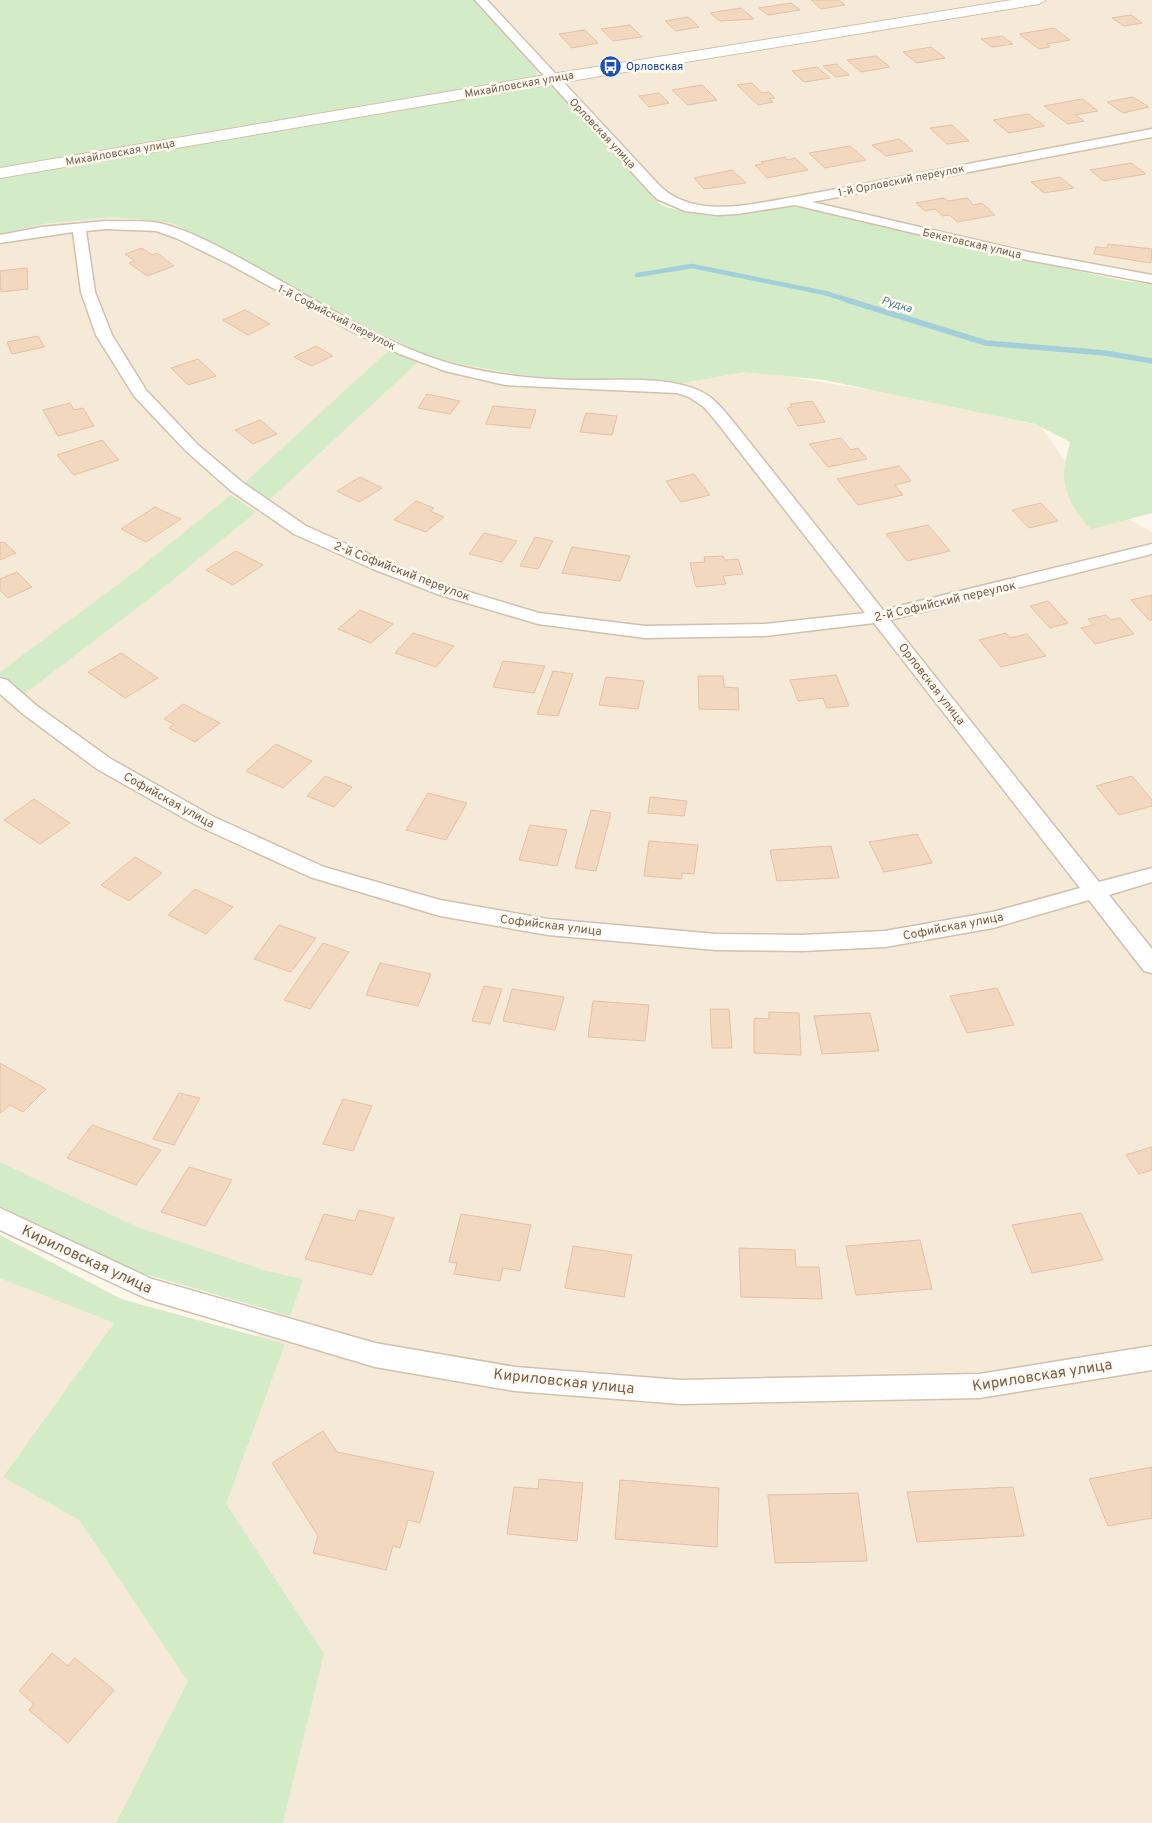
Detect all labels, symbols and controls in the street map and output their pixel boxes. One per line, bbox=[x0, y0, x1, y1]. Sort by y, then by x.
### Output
bus stop icon: Орловская bbox=[598, 54, 622, 78]
place label: Орловская bbox=[626, 60, 683, 74]
street label: Михайловская улица bbox=[463, 68, 575, 101]
street label: Орловская улица bbox=[566, 95, 639, 172]
street label: Михайловская улица bbox=[64, 136, 176, 169]
street label: 1-й Орловский переулок bbox=[837, 162, 966, 200]
street label: Бекетовская улица bbox=[921, 226, 1023, 262]
street label: 1-й Софийский переулок bbox=[275, 282, 398, 354]
water label: Рудка bbox=[880, 294, 914, 316]
street label: 2-й Софийский переулок bbox=[331, 539, 472, 605]
street label: 2-й Софийский переулок bbox=[873, 578, 1018, 626]
street label: Орловская улица bbox=[894, 640, 968, 729]
street label: Софийская улица bbox=[120, 769, 217, 833]
street label: Софийская улица bbox=[902, 909, 1005, 945]
street label: Софийская улица bbox=[499, 912, 603, 940]
street label: Кириловская улица bbox=[18, 1222, 155, 1299]
street label: Кириловская улица bbox=[971, 1356, 1114, 1397]
street label: Кириловская улица bbox=[492, 1366, 635, 1399]

